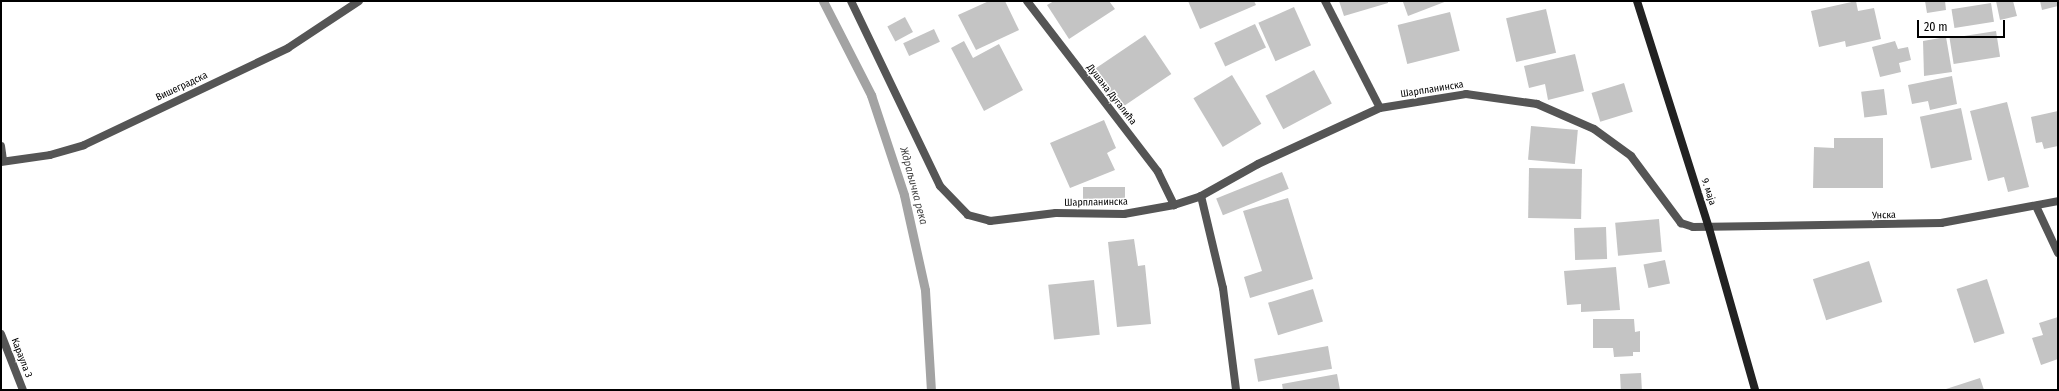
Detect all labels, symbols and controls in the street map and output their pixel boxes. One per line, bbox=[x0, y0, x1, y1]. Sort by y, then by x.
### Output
scale bar bbox=[1919, 12, 2007, 38]
text: 20 m bbox=[1924, 20, 1948, 34]
street label: Душана Дугалића bbox=[1084, 62, 1138, 128]
street label: Вишеградска bbox=[154, 70, 210, 104]
street label: Шарпланинска bbox=[1400, 79, 1464, 101]
water label: Ждраљичка река bbox=[896, 146, 930, 226]
street label: 9. маја bbox=[1698, 177, 1718, 207]
street label: Шарпланинска bbox=[1064, 196, 1128, 210]
street label: Унска bbox=[1872, 210, 1896, 222]
street label: Караула 3 bbox=[8, 337, 34, 379]

